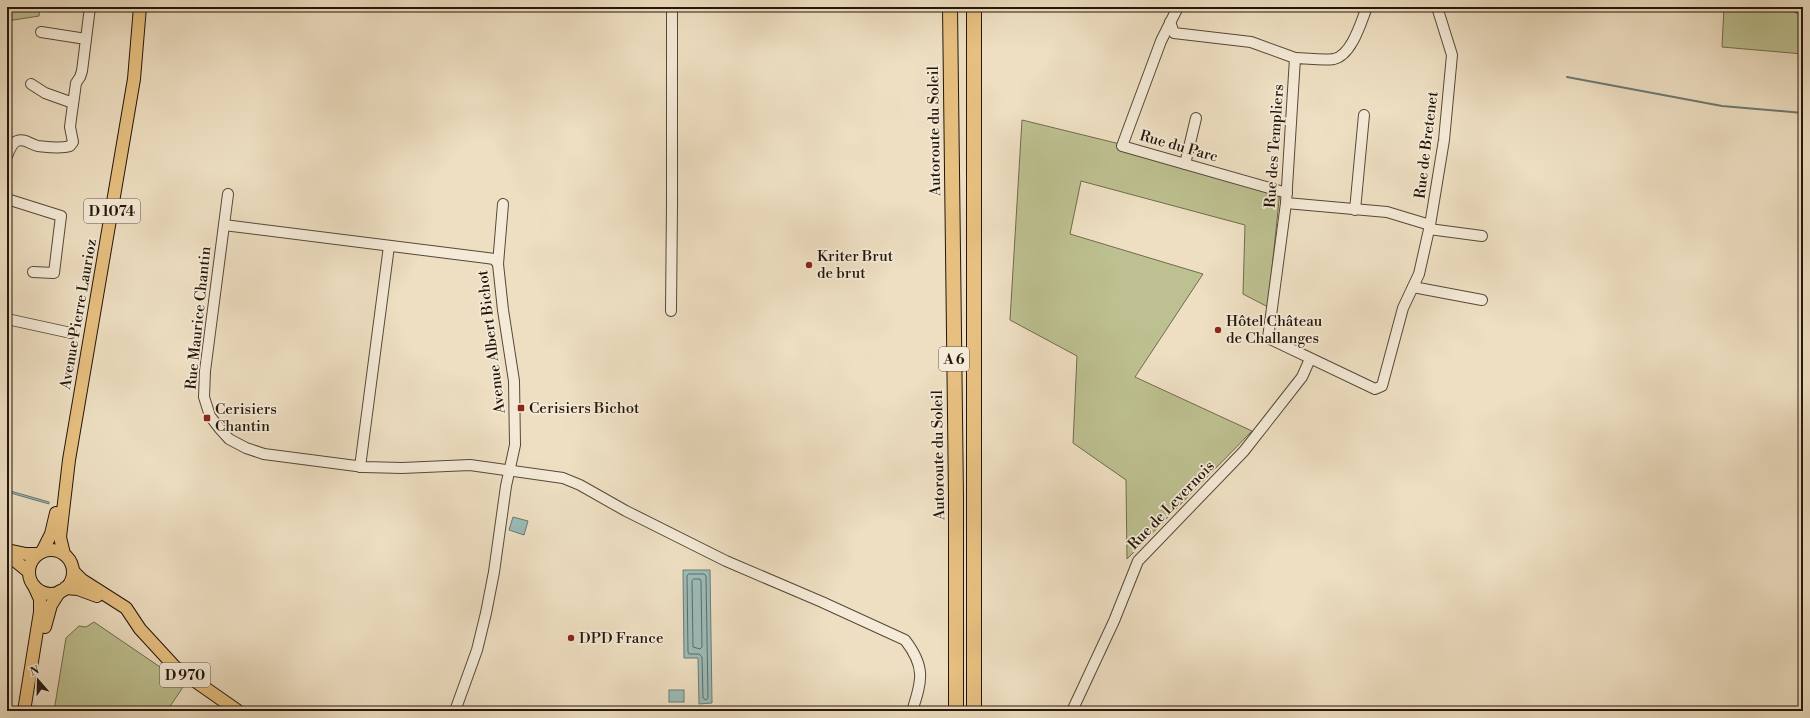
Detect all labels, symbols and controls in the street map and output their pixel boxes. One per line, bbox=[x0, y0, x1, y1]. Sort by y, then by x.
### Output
street label: Autoroute du Soleil bbox=[924, 65, 945, 197]
street label: Rue des Templiers bbox=[1261, 84, 1288, 208]
street label: Rue de Bretenet bbox=[1410, 90, 1443, 200]
street label: Rue du Parc bbox=[1137, 126, 1220, 167]
road number: D 1074 bbox=[84, 199, 140, 223]
street label: Avenue Pierre Laurioz bbox=[56, 237, 101, 392]
street label: Rue Maurice Chantin bbox=[182, 245, 215, 391]
place label: Kriter Brut de brut bbox=[817, 247, 894, 283]
marker: Kriter Brut de brut bbox=[804, 260, 814, 270]
street label: Avenue Albert Bichot bbox=[473, 269, 510, 416]
place label: Hôtel Château de Challanges bbox=[1226, 312, 1323, 348]
marker: Hôtel Château de Challanges bbox=[1213, 325, 1223, 335]
road number: A 6 bbox=[939, 347, 969, 371]
street label: Autoroute du Soleil bbox=[928, 389, 949, 521]
place label: Cerisiers Bichot bbox=[529, 399, 640, 418]
place label: Cerisiers Chantin bbox=[215, 400, 277, 436]
marker: Cerisiers Bichot bbox=[516, 403, 526, 413]
marker: Cerisiers Chantin bbox=[202, 413, 212, 423]
street label: Rue de Levernois bbox=[1124, 457, 1219, 554]
place label: DPD France bbox=[579, 629, 663, 648]
marker: DPD France bbox=[566, 633, 576, 643]
north arrow bbox=[18, 660, 58, 700]
text: N bbox=[28, 663, 42, 680]
road number: D 970 bbox=[160, 663, 210, 687]

